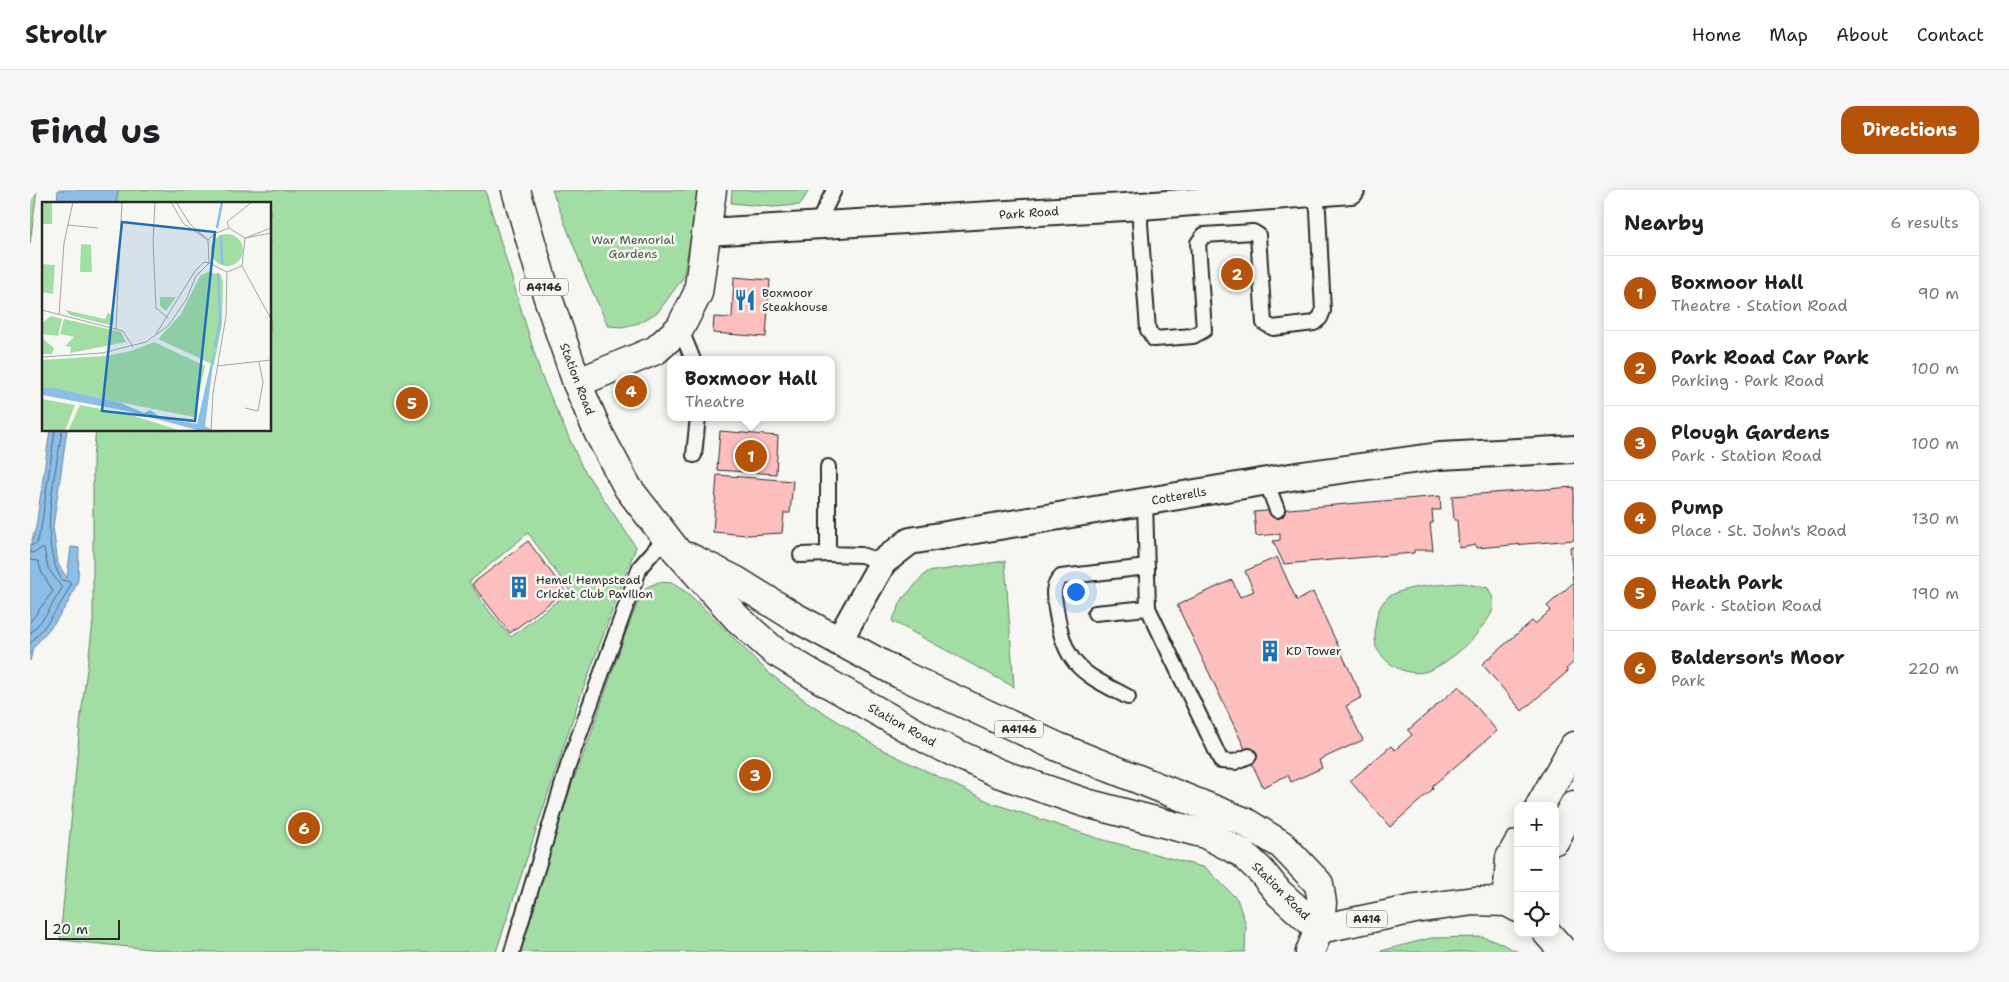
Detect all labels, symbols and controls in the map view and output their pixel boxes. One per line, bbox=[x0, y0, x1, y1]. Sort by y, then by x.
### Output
text: Strollr bbox=[25, 19, 107, 51]
text: Home bbox=[1692, 23, 1741, 47]
text: Map bbox=[1769, 23, 1808, 47]
text: About bbox=[1836, 23, 1889, 47]
text: Contact bbox=[1917, 23, 1984, 47]
button: Directions bbox=[1841, 106, 1979, 154]
text: Find us bbox=[30, 107, 161, 154]
inset map bbox=[42, 202, 271, 431]
street label: Park Road bbox=[999, 203, 1060, 223]
text: Nearby bbox=[1624, 209, 1704, 237]
text: 6 results bbox=[1890, 212, 1959, 233]
park label: War Memorial Gardens bbox=[591, 232, 675, 262]
pin: 2 bbox=[1221, 255, 1253, 293]
text: Boxmoor Hall bbox=[1671, 270, 1804, 295]
road number: A4146 bbox=[520, 278, 568, 295]
text: 1 bbox=[1636, 283, 1644, 304]
text: 90 m bbox=[1918, 283, 1959, 304]
place label: Boxmoor Steakhouse bbox=[762, 285, 828, 315]
restaurant icon: Boxmoor Steakhouse bbox=[732, 287, 758, 313]
text: Theatre · Station Road bbox=[1671, 295, 1848, 316]
street label: Station Road bbox=[556, 341, 598, 418]
text: Park Road Car Park bbox=[1671, 345, 1869, 370]
popup bbox=[667, 356, 835, 421]
text: 2 bbox=[1634, 358, 1646, 379]
text: 100 m bbox=[1911, 358, 1959, 379]
text: Boxmoor Hall bbox=[685, 366, 817, 391]
text: Parking · Park Road bbox=[1671, 370, 1824, 391]
pin: 4 bbox=[615, 372, 647, 410]
pin: 5 bbox=[396, 384, 428, 422]
text: Theatre bbox=[685, 391, 745, 412]
text: Plough Gardens bbox=[1671, 420, 1830, 445]
text: 3 bbox=[1634, 433, 1646, 454]
text: 100 m bbox=[1911, 433, 1959, 454]
pin: 1 bbox=[735, 437, 767, 475]
text: Park · Station Road bbox=[1671, 445, 1822, 466]
street label: Cotterells bbox=[1150, 483, 1208, 509]
text: Pump bbox=[1671, 495, 1723, 520]
text: 4 bbox=[1634, 508, 1646, 529]
text: 130 m bbox=[1912, 508, 1959, 529]
text: Place · St. John's Road bbox=[1671, 520, 1847, 541]
text: Heath Park bbox=[1671, 570, 1783, 595]
place label: Hemel Hempstead Cricket Club Pavilion bbox=[536, 572, 653, 602]
building icon: Hemel Hempstead Cricket Club Pavilion bbox=[506, 574, 532, 600]
your location bbox=[1063, 579, 1089, 605]
text: 5 bbox=[1635, 583, 1645, 604]
text: 190 m bbox=[1912, 583, 1959, 604]
text: Park · Station Road bbox=[1671, 595, 1822, 616]
building icon: KD Tower bbox=[1257, 638, 1283, 664]
place label: KD Tower bbox=[1286, 643, 1342, 659]
text: Balderson's Moor bbox=[1671, 645, 1845, 670]
text: 6 bbox=[1634, 658, 1646, 679]
text: 220 m bbox=[1907, 658, 1959, 679]
text: Park bbox=[1671, 670, 1705, 691]
street label: Station Road bbox=[865, 700, 939, 751]
road number: A4146 bbox=[995, 720, 1043, 738]
pin: 3 bbox=[739, 756, 771, 794]
map controls bbox=[1514, 802, 1559, 937]
button: + bbox=[1514, 802, 1559, 847]
pin: 6 bbox=[288, 809, 320, 847]
button: − bbox=[1514, 847, 1559, 892]
street label: Station Road bbox=[1249, 859, 1314, 924]
button: locate bbox=[1514, 892, 1559, 937]
road number: A414 bbox=[1347, 911, 1387, 928]
scale bar bbox=[45, 917, 120, 940]
text: 20 m bbox=[52, 920, 88, 938]

